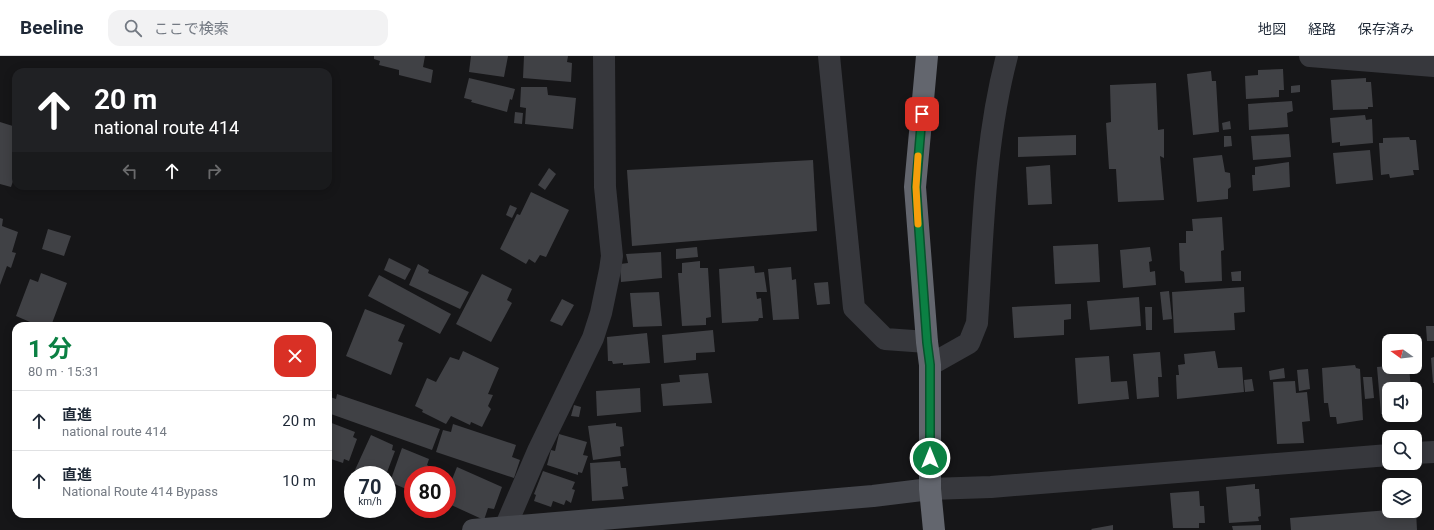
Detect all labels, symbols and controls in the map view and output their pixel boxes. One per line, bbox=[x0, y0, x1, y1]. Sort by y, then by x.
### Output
search box bbox=[108, 10, 388, 46]
text: Beeline bbox=[20, 16, 84, 39]
icon: search bbox=[122, 17, 144, 39]
text: ここで検索 bbox=[154, 20, 229, 38]
text: 地図 bbox=[1258, 21, 1286, 37]
text: 経路 bbox=[1308, 21, 1336, 37]
text: 保存済み bbox=[1358, 21, 1414, 37]
text: 20 m bbox=[94, 83, 157, 116]
icon: ahead bbox=[28, 84, 80, 136]
pin bbox=[905, 97, 939, 131]
icon: arrive bbox=[911, 103, 933, 125]
text: national route 414 bbox=[94, 117, 239, 138]
icon: left bbox=[119, 160, 141, 182]
icon: ahead bbox=[161, 160, 183, 182]
icon: right bbox=[203, 160, 225, 182]
north arrow bbox=[1382, 334, 1422, 374]
map controls bbox=[1382, 334, 1422, 518]
text: 1 分 bbox=[28, 335, 72, 363]
button: close bbox=[274, 335, 316, 377]
text: 80 m · 15:31 bbox=[28, 364, 99, 379]
button: sound bbox=[1382, 382, 1422, 422]
text: 直進 bbox=[62, 406, 92, 424]
icon: ahead bbox=[28, 410, 50, 432]
text: 20 m bbox=[282, 412, 316, 430]
text: national route 414 bbox=[62, 424, 167, 439]
button: search bbox=[1382, 430, 1422, 470]
position arrow bbox=[909, 437, 951, 479]
text: 直進 bbox=[62, 466, 92, 484]
speed limit sign: 80 bbox=[404, 466, 456, 518]
icon: ahead bbox=[28, 470, 50, 492]
text: 10 m bbox=[282, 472, 316, 490]
text: 70 bbox=[359, 475, 381, 499]
button: layers bbox=[1382, 478, 1422, 518]
text: National Route 414 Bypass bbox=[62, 484, 218, 499]
text: km/h bbox=[358, 496, 382, 507]

